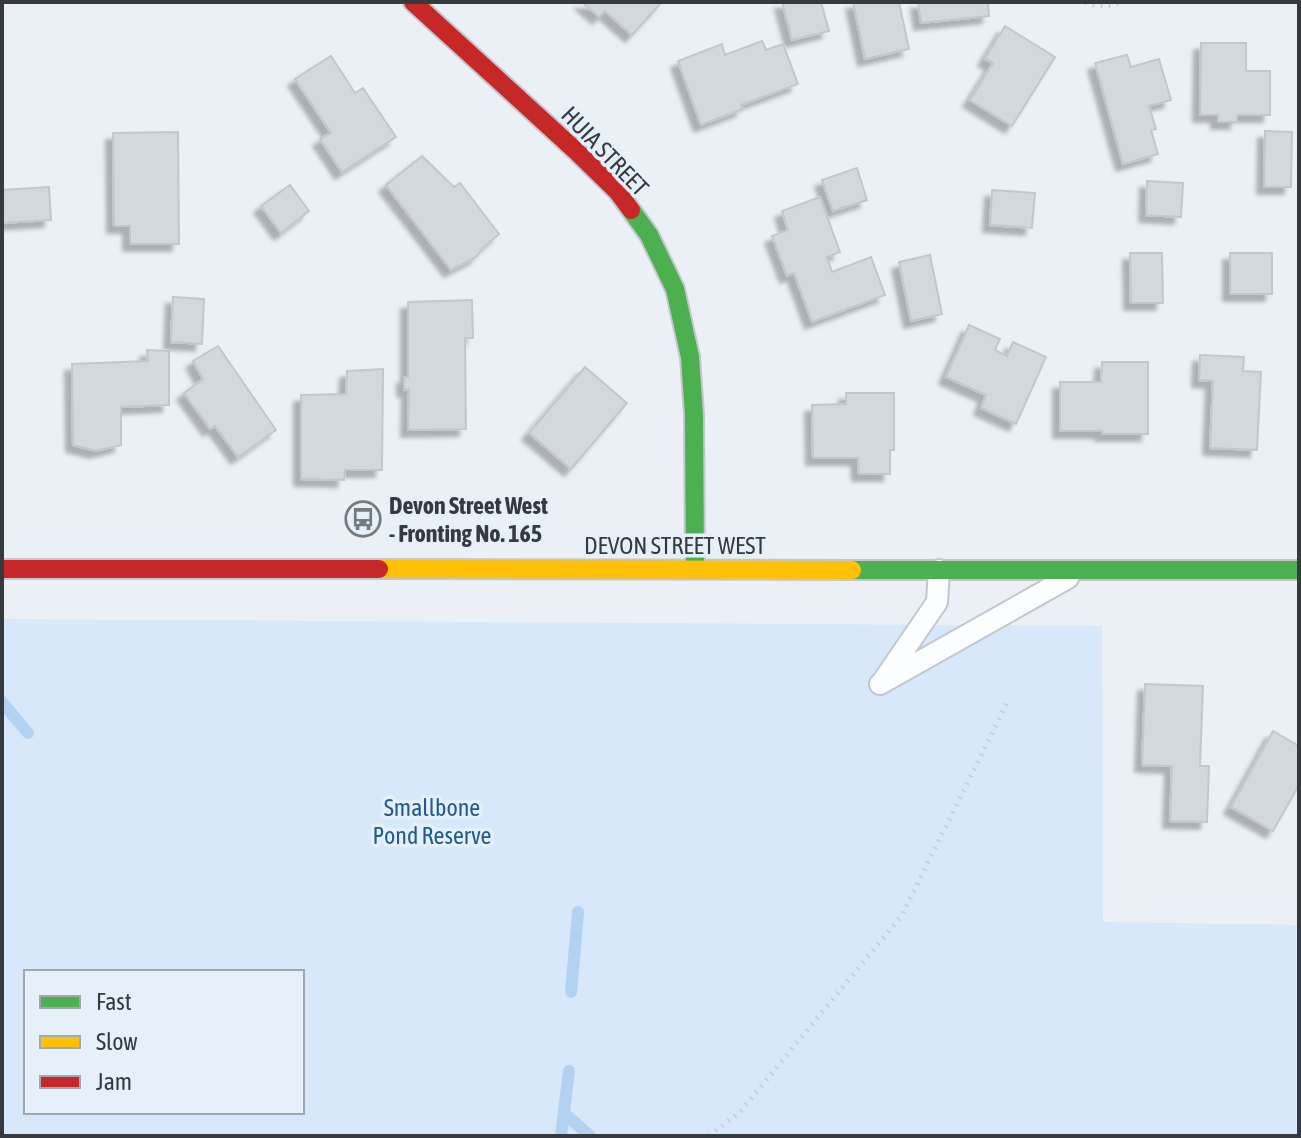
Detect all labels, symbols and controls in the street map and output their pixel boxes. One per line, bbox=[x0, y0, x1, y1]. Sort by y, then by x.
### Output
street label: HUIA STREET bbox=[556, 101, 654, 201]
place label: Devon Street West - Fronting No. 165 bbox=[389, 492, 548, 547]
bus stop icon: Devon Street West - Fronting No. 165 bbox=[344, 500, 382, 538]
street label: DEVON STREET WEST bbox=[584, 532, 766, 559]
park label: Smallbone Pond Reserve bbox=[373, 794, 492, 849]
legend bbox=[24, 970, 304, 1114]
text: Fast bbox=[96, 988, 132, 1015]
text: Slow bbox=[96, 1028, 138, 1055]
text: Jam bbox=[96, 1068, 132, 1095]

